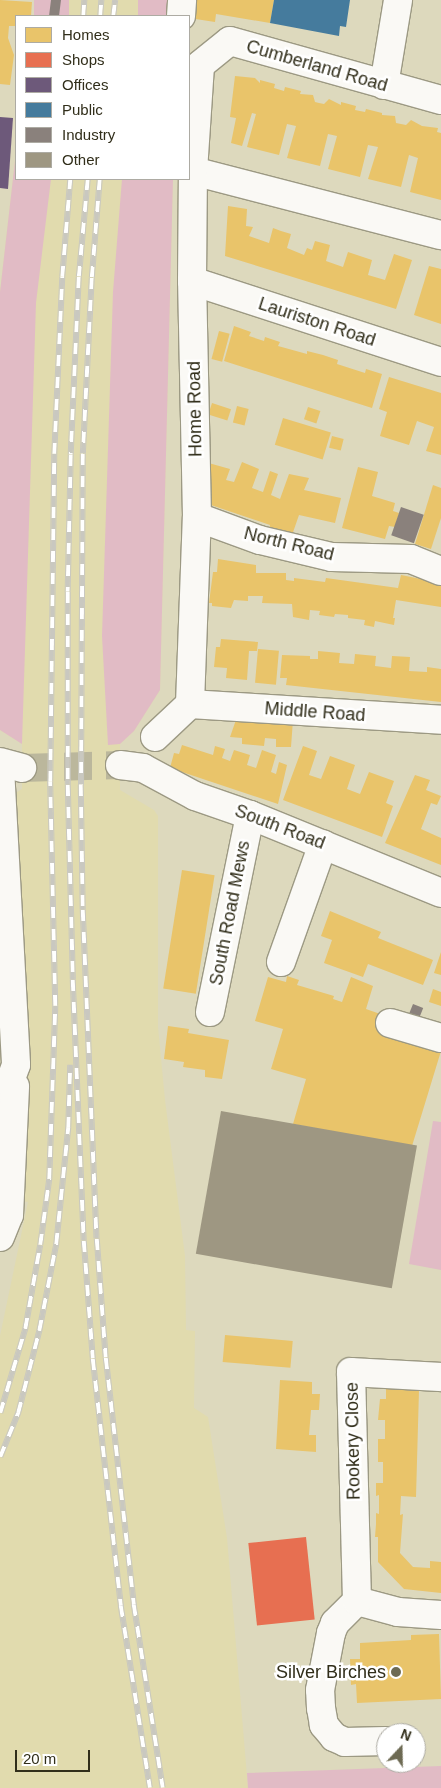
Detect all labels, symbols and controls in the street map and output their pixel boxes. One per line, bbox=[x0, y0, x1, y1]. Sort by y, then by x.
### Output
legend bbox=[15, 15, 190, 180]
text: Homes bbox=[62, 26, 110, 43]
street label: Cumberland Road bbox=[244, 35, 390, 97]
text: Shops bbox=[62, 51, 105, 68]
text: Offices bbox=[62, 76, 108, 93]
text: Public bbox=[62, 101, 103, 118]
text: Industry bbox=[62, 126, 115, 143]
text: Other bbox=[62, 151, 100, 168]
street label: Lauriston Road bbox=[256, 293, 378, 351]
street label: Home Road bbox=[183, 361, 207, 457]
street label: North Road bbox=[242, 522, 336, 566]
street label: Middle Road bbox=[264, 698, 366, 726]
street label: South Road bbox=[232, 800, 328, 854]
street label: South Road Mews bbox=[205, 839, 255, 987]
street label: Rookery Close bbox=[341, 1382, 365, 1500]
place label: Silver Birches bbox=[276, 1661, 386, 1683]
marker: Silver Birches bbox=[390, 1666, 402, 1678]
north arrow bbox=[376, 1723, 426, 1773]
text: N bbox=[398, 1726, 414, 1744]
scale bar bbox=[18, 1740, 92, 1772]
text: 20 m bbox=[23, 1750, 56, 1767]

